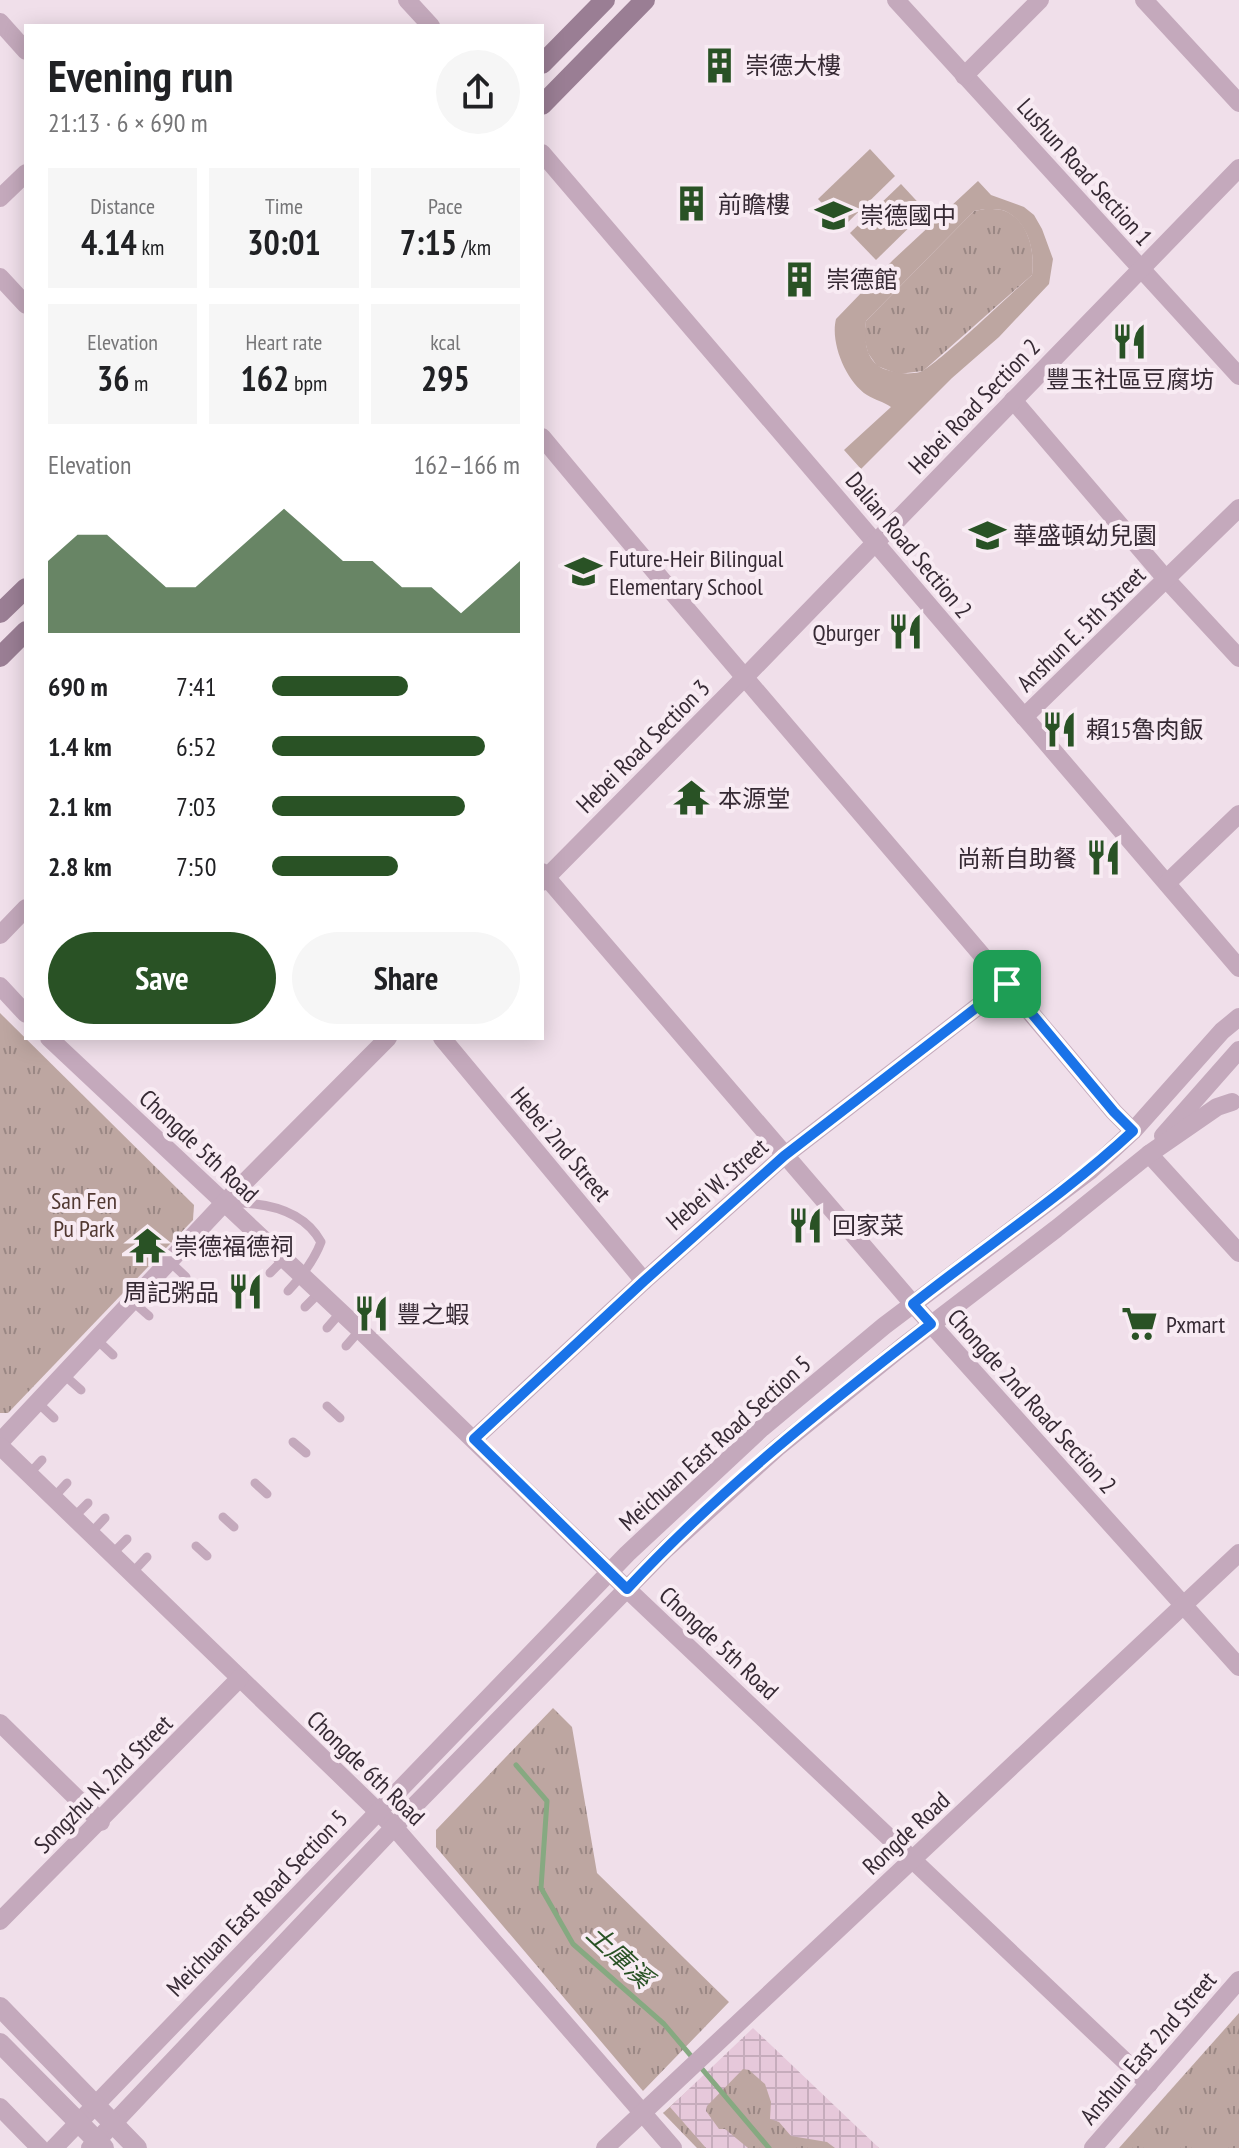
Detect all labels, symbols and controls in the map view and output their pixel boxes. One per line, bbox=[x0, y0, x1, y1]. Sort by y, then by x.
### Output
building icon: 崇德大樓 bbox=[700, 46, 738, 84]
text: Evening run bbox=[48, 47, 233, 104]
button: share bbox=[436, 50, 520, 134]
place label: 崇德大樓 bbox=[745, 50, 841, 81]
street label: Lushun Road Section 1 bbox=[1011, 92, 1159, 252]
text: 21:13 · 6 × 690 m bbox=[48, 106, 208, 139]
building icon: 前瞻樓 bbox=[673, 185, 711, 223]
place label: 前瞻樓 bbox=[718, 189, 790, 220]
text: Distance bbox=[90, 192, 155, 220]
text: Time bbox=[265, 192, 303, 220]
text: Pace bbox=[428, 192, 463, 220]
school or university icon: 崇德國中 bbox=[815, 196, 853, 234]
place label: 崇德國中 bbox=[860, 200, 956, 231]
text: 4.14 bbox=[81, 220, 137, 264]
text: 30:01 bbox=[247, 220, 321, 264]
text: 7:15 bbox=[400, 220, 457, 264]
text: km bbox=[137, 233, 164, 261]
text: /km bbox=[457, 233, 491, 261]
building icon: 崇德館 bbox=[781, 260, 819, 298]
place label: 崇德館 bbox=[826, 264, 898, 295]
restaurant icon: 豐玉社區豆腐坊 bbox=[1111, 323, 1149, 361]
text: Elevation bbox=[87, 328, 158, 356]
text: Heart rate bbox=[246, 328, 322, 356]
text: kcal bbox=[430, 328, 460, 356]
street label: Hebei Road Section 2 bbox=[902, 332, 1046, 480]
text: 36 bbox=[97, 356, 129, 400]
text: 162 bbox=[241, 356, 289, 400]
text: 295 bbox=[421, 356, 470, 400]
place label: 豐玉社區豆腐坊 bbox=[1046, 364, 1214, 395]
text: m bbox=[129, 369, 148, 397]
text: bpm bbox=[289, 369, 327, 397]
text: Elevation bbox=[48, 448, 131, 481]
text: 162–166 m bbox=[414, 448, 520, 481]
street label: Dalian Road Section 2 bbox=[839, 466, 979, 624]
school or university icon: 華盛頓幼兒園 bbox=[968, 516, 1006, 554]
place label: 華盛頓幼兒園 bbox=[1013, 520, 1157, 551]
place label: Future-Heir Bilingual Elementary School bbox=[609, 543, 784, 602]
school or university icon: Future-Heir Bilingual Elementary School bbox=[564, 553, 602, 591]
street label: Anshun E. 5th Street bbox=[1010, 559, 1152, 698]
restaurant icon: Qburger bbox=[887, 613, 925, 651]
place label: Qburger bbox=[813, 617, 880, 648]
text: 690 m bbox=[48, 670, 108, 703]
text: 7:41 bbox=[176, 670, 216, 703]
street label: Hebei Road Section 3 bbox=[570, 673, 716, 819]
restaurant icon: 賴15魯肉飯 bbox=[1041, 710, 1079, 748]
place label: 賴15魯肉飯 bbox=[1086, 714, 1204, 745]
text: 1.4 km bbox=[48, 730, 112, 763]
text: 6:52 bbox=[176, 730, 216, 763]
temple icon: 本源堂 bbox=[673, 779, 711, 817]
place label: 本源堂 bbox=[718, 783, 790, 814]
text: 2.1 km bbox=[48, 790, 112, 823]
text: 7:03 bbox=[176, 790, 216, 823]
restaurant icon: 尚新自助餐 bbox=[1084, 839, 1122, 877]
place label: 尚新自助餐 bbox=[957, 843, 1077, 874]
text: 2.8 km bbox=[48, 850, 112, 883]
text: 7:50 bbox=[176, 850, 216, 883]
button: Save bbox=[48, 932, 276, 1024]
button: Share bbox=[292, 932, 520, 1024]
pin bbox=[973, 950, 1041, 1018]
icon: arrive bbox=[985, 962, 1029, 1006]
street label: Hebei 2nd Street bbox=[504, 1080, 618, 1208]
street label: Chongde 5th Road bbox=[133, 1083, 265, 1209]
street label: Hebei W. Street bbox=[660, 1131, 775, 1237]
park label: San Fen Pu Park bbox=[51, 1185, 117, 1244]
restaurant icon: 回家菜 bbox=[787, 1206, 825, 1244]
place label: 回家菜 bbox=[832, 1210, 904, 1241]
temple icon: 崇德福德祠 bbox=[129, 1227, 167, 1265]
place label: 崇德福德祠 bbox=[174, 1231, 294, 1262]
restaurant icon: 周記粥品 bbox=[226, 1273, 264, 1311]
place label: 周記粥品 bbox=[123, 1277, 219, 1308]
restaurant icon: 豐之蝦 bbox=[352, 1295, 390, 1333]
place label: 豐之蝦 bbox=[397, 1299, 469, 1330]
street label: Chongde 2nd Road Section 2 bbox=[941, 1302, 1123, 1500]
supermarket icon: Pxmart bbox=[1121, 1305, 1159, 1343]
place label: Pxmart bbox=[1166, 1309, 1225, 1340]
street label: Meichuan East Road Section 5 bbox=[612, 1349, 818, 1537]
street label: Chongde 5th Road bbox=[653, 1580, 785, 1706]
street label: Chongde 6th Road bbox=[300, 1704, 432, 1832]
street label: Songzhu N. 2nd Street bbox=[27, 1708, 179, 1860]
street label: Rongde Road bbox=[856, 1785, 956, 1881]
street label: Meichuan East Road Section 5 bbox=[160, 1803, 354, 2003]
water label: 土庫溪 bbox=[580, 1917, 663, 1997]
street label: Anshun East 2nd Street bbox=[1073, 1965, 1223, 2131]

